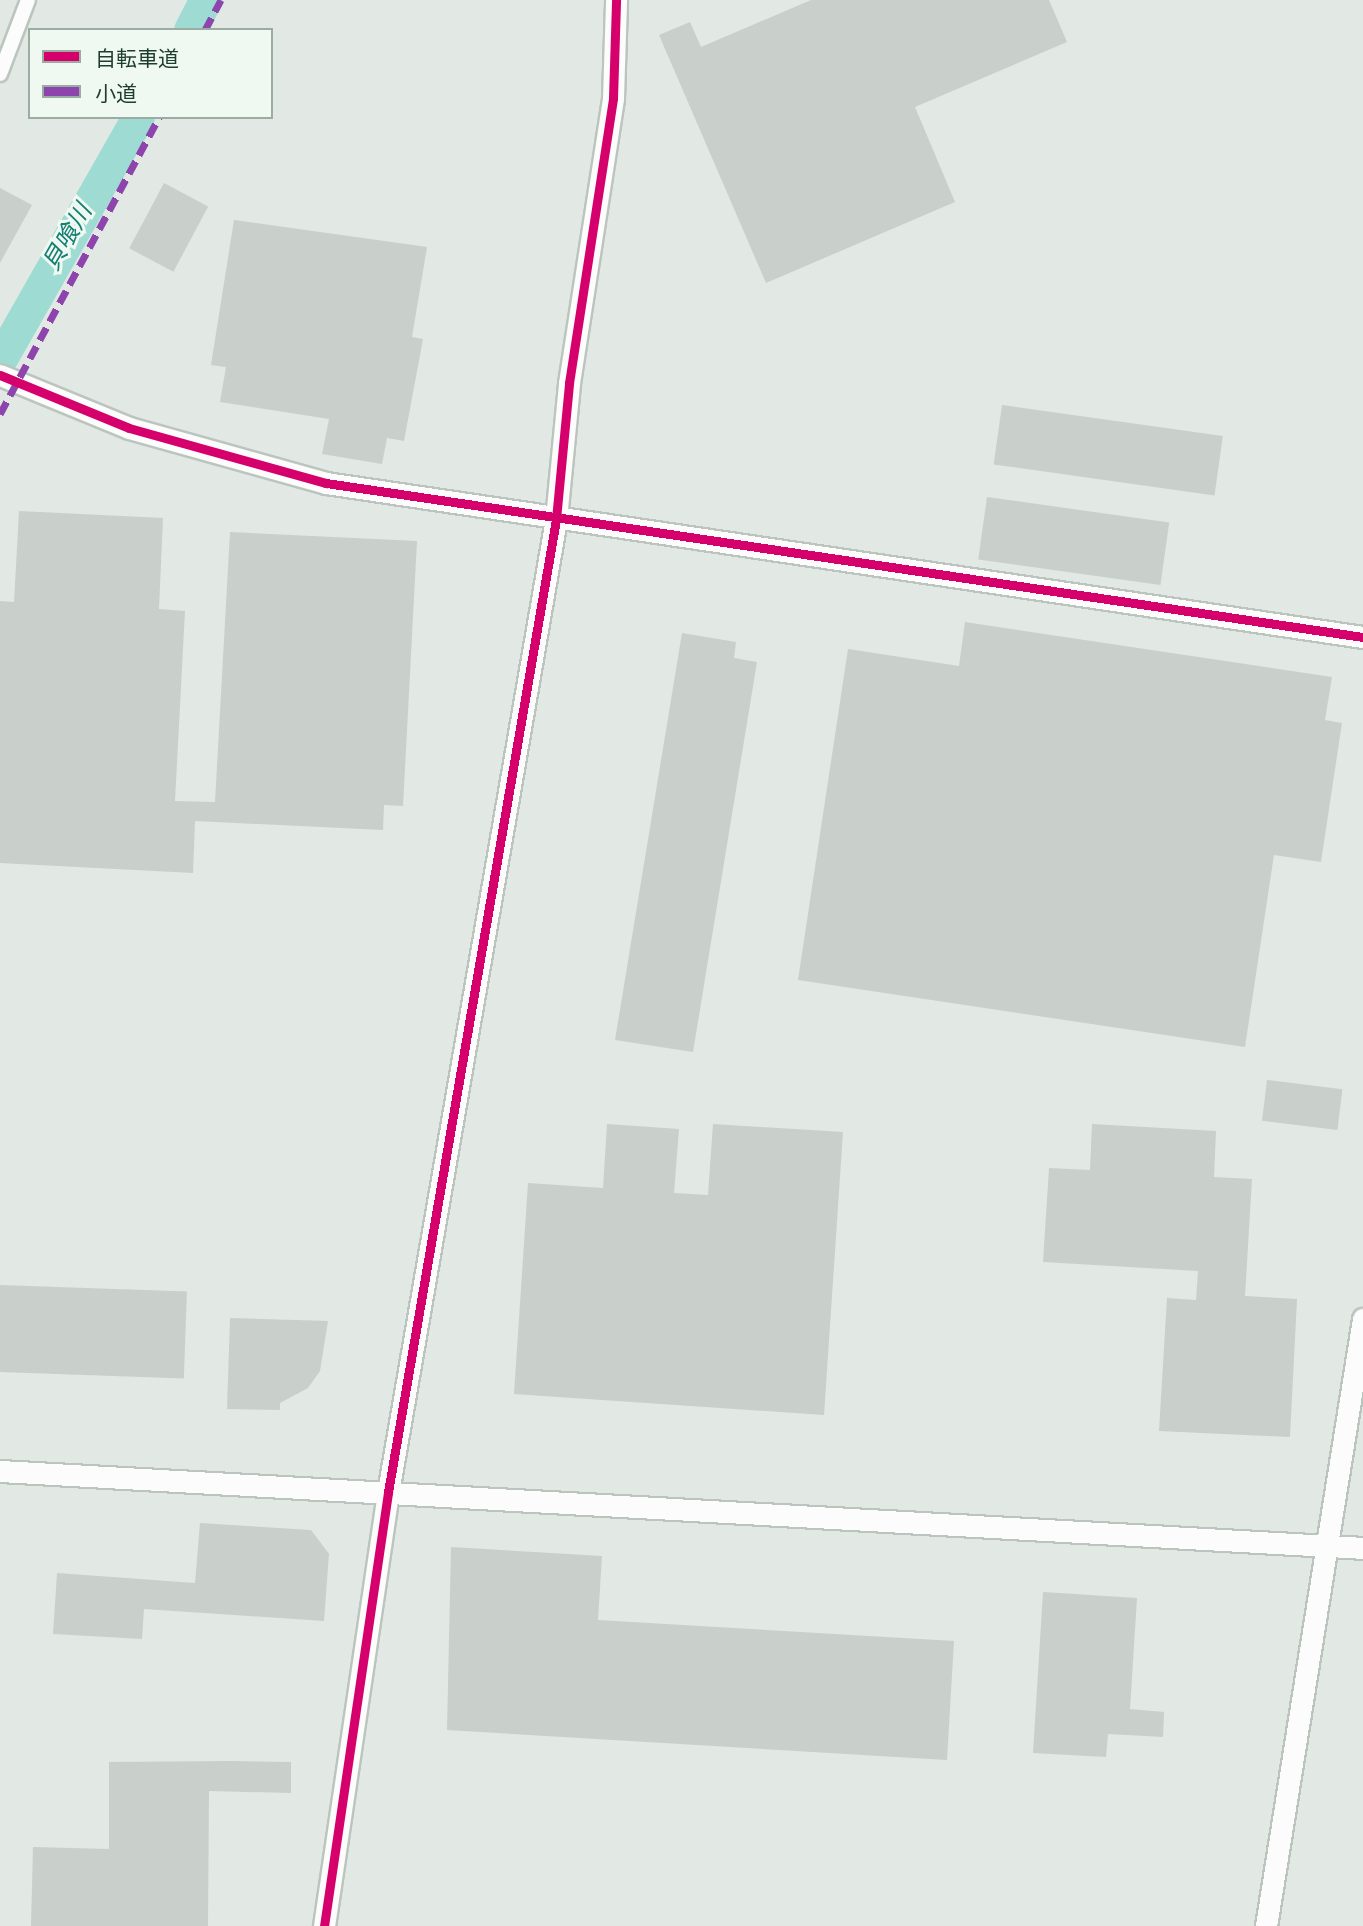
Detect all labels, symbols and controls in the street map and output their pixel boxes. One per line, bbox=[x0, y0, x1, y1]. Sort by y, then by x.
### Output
legend bbox=[28, 28, 273, 119]
text: 自転車道 bbox=[95, 46, 179, 71]
text: 小道 bbox=[95, 81, 137, 106]
water label: 貝喰川 bbox=[37, 199, 97, 275]

